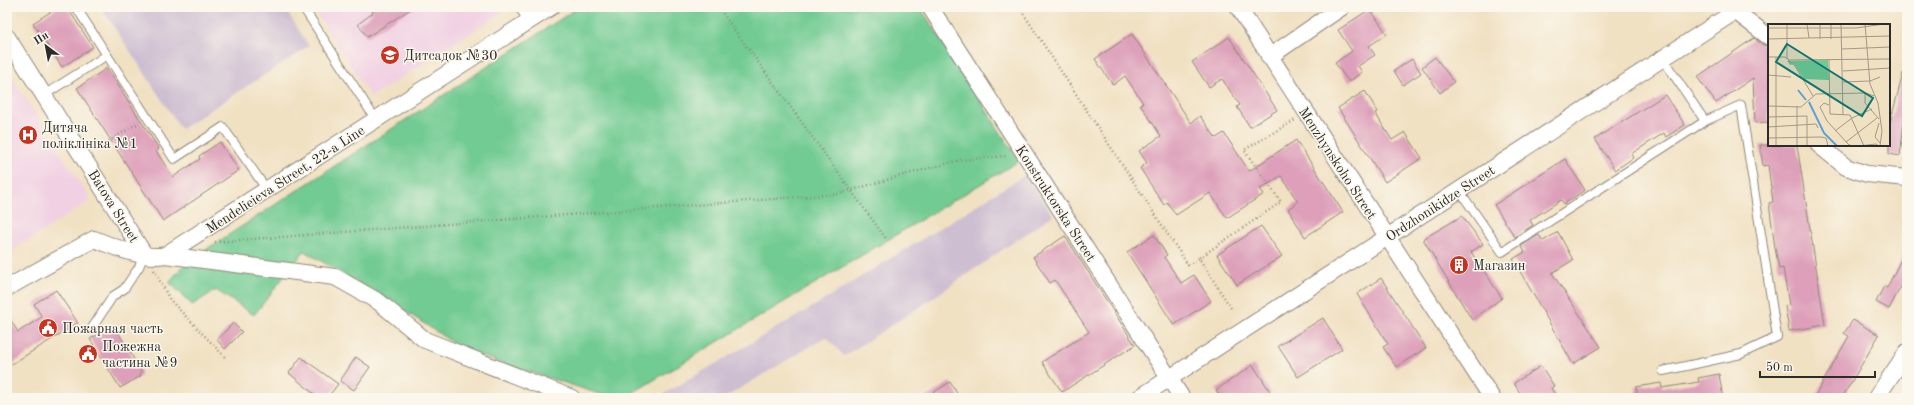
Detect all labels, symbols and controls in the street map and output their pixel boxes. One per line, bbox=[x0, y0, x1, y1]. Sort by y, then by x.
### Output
inset map bbox=[1768, 24, 1890, 146]
north arrow bbox=[26, 26, 66, 66]
text: Пн bbox=[32, 30, 51, 47]
school or university icon: Дитсадок №30 bbox=[379, 44, 401, 66]
place label: Дитсадок №30 bbox=[404, 49, 497, 63]
street label: Menzhynskoho Street bbox=[1296, 105, 1379, 222]
place label: Дитяча поліклініка №1 bbox=[42, 121, 138, 151]
street label: Mendelieieva Street, 22-a Line bbox=[204, 123, 367, 236]
hospital icon: Дитяча поліклініка №1 bbox=[17, 124, 39, 146]
street label: Konstruktorska Street bbox=[1012, 143, 1098, 264]
street label: Ordzhonikidze Street bbox=[1384, 163, 1498, 244]
street label: Batova Street bbox=[85, 168, 141, 245]
building icon: Магазин bbox=[1448, 254, 1470, 276]
place label: Магазин bbox=[1473, 259, 1526, 273]
public building icon: Пожарная часть bbox=[37, 317, 59, 339]
place label: Пожарная часть bbox=[62, 322, 164, 336]
place label: Пожежна частина №9 bbox=[102, 340, 178, 370]
public building icon: Пожежна частина №9 bbox=[77, 343, 99, 365]
scale bar bbox=[1760, 353, 1875, 379]
text: 50 m bbox=[1766, 361, 1793, 374]

